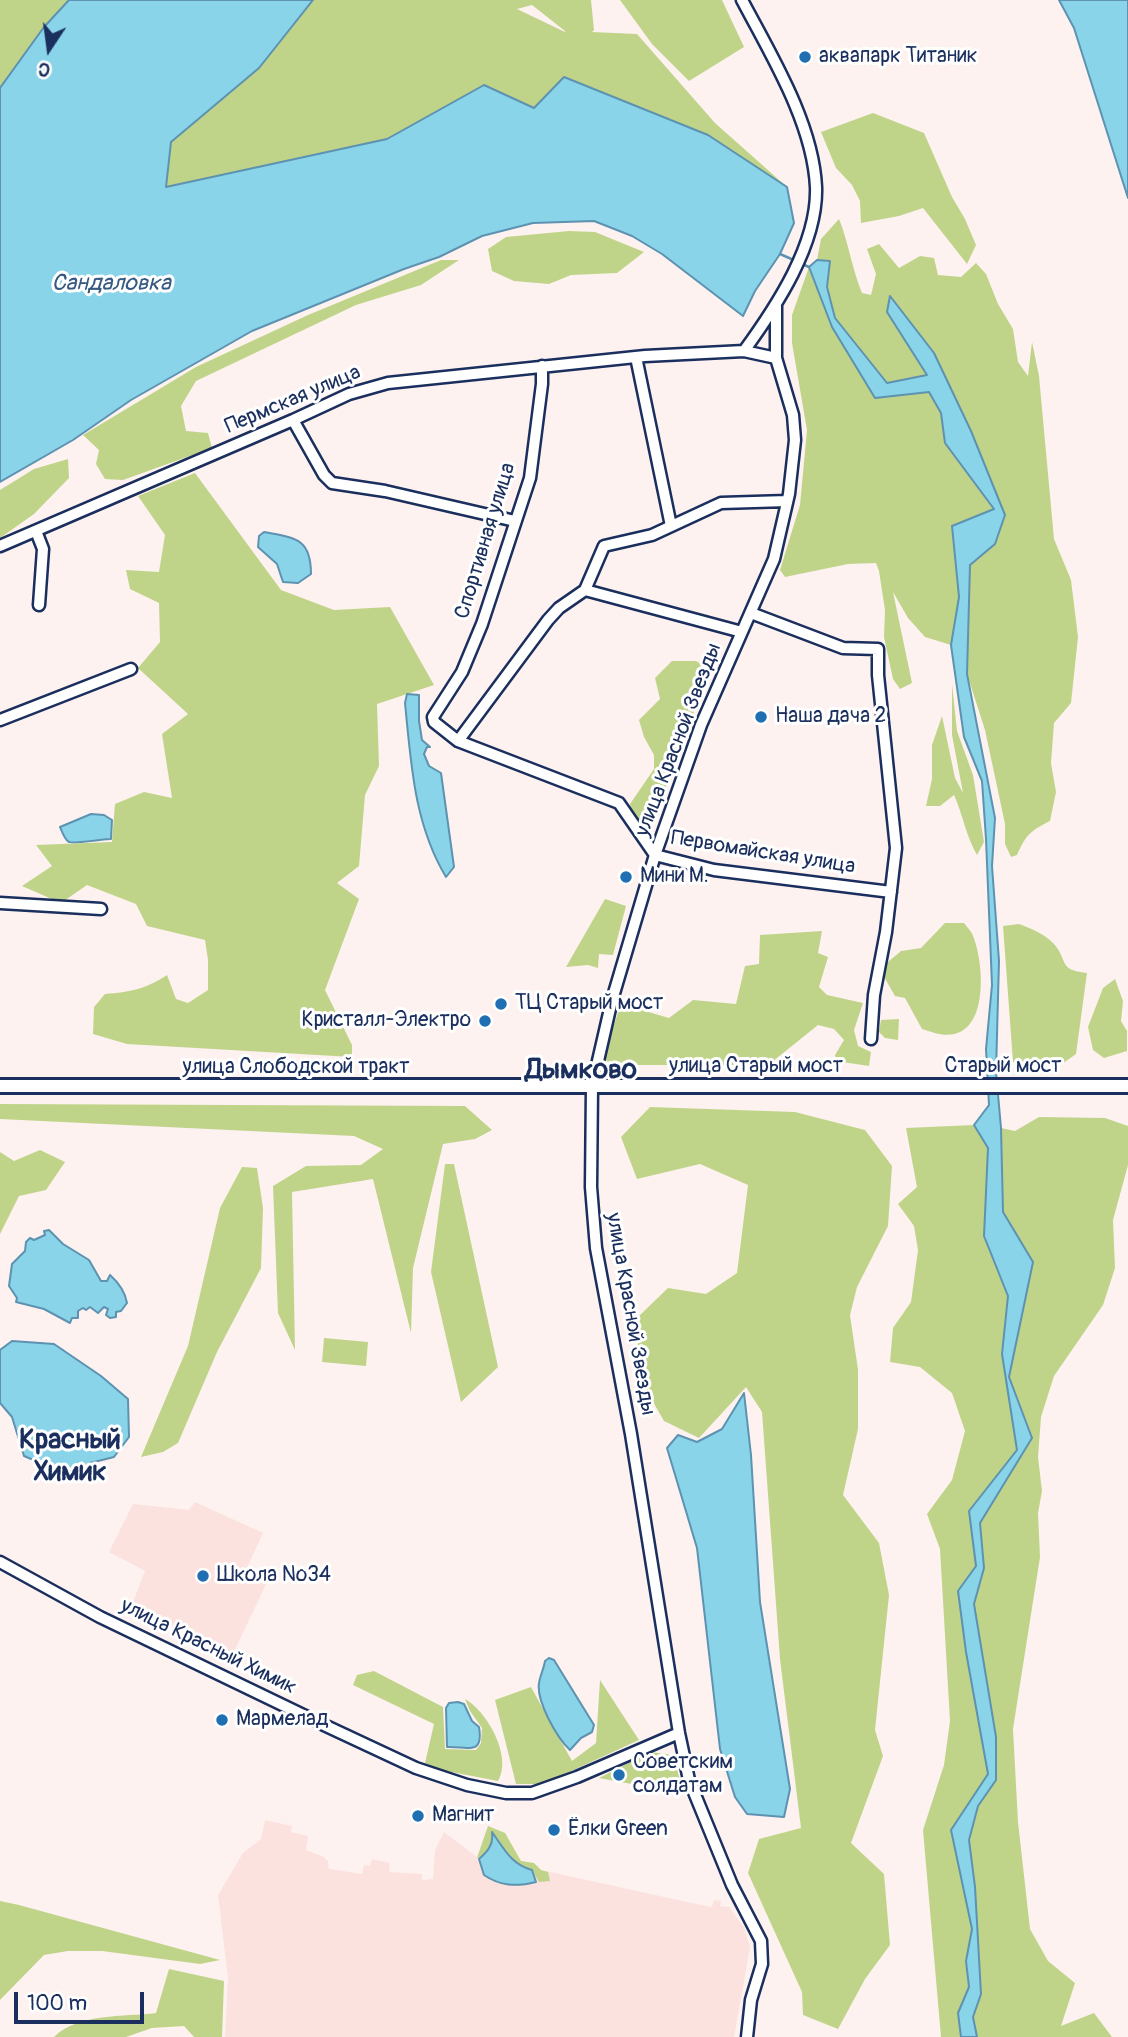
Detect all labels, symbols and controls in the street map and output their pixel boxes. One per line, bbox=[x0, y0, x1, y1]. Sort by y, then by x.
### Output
north arrow bbox=[14, 14, 84, 84]
place label: аквапарк Титаник bbox=[819, 44, 977, 70]
marker: аквапарк Титаник bbox=[797, 49, 813, 65]
text: С bbox=[36, 56, 53, 82]
water label: Сандаловка bbox=[51, 270, 171, 298]
street label: Пермская улица bbox=[221, 360, 365, 440]
street label: Спортивная улица bbox=[450, 460, 522, 622]
street label: улица Красной Звезды bbox=[630, 640, 728, 840]
place label: Наша дача 2 bbox=[775, 704, 886, 730]
marker: Наша дача 2 bbox=[753, 709, 769, 725]
street label: Первомайская улица bbox=[669, 826, 857, 880]
place label: Мини М. bbox=[640, 864, 709, 890]
marker: Мини М. bbox=[618, 869, 634, 885]
place label: ТЦ Старый мост bbox=[515, 991, 663, 1017]
marker: ТЦ Старый мост bbox=[493, 996, 509, 1012]
place label: Кристалл-Электро bbox=[302, 1008, 471, 1034]
marker: Кристалл-Электро bbox=[477, 1013, 493, 1029]
district label: Дымково bbox=[525, 1054, 637, 1088]
street label: улица Старый мост bbox=[669, 1054, 843, 1080]
street label: Старый мост bbox=[944, 1054, 1062, 1080]
street label: улица Слободской тракт bbox=[182, 1055, 410, 1081]
street label: улица Красной Звезды bbox=[600, 1211, 660, 1417]
district label: Красный Химик bbox=[19, 1424, 121, 1490]
place label: Школа №34 bbox=[217, 1563, 331, 1589]
marker: Школа №34 bbox=[195, 1568, 211, 1584]
street label: улица Красный Химик bbox=[116, 1593, 300, 1701]
place label: Мармелад bbox=[236, 1707, 328, 1733]
marker: Мармелад bbox=[214, 1712, 230, 1728]
place label: Советским солдатам bbox=[633, 1750, 733, 1800]
marker: Советским солдатам bbox=[611, 1767, 627, 1783]
place label: Магнит bbox=[432, 1803, 494, 1829]
marker: Магнит bbox=[410, 1808, 426, 1824]
place label: Ёлки Green bbox=[568, 1817, 668, 1843]
marker: Ёлки Green bbox=[546, 1822, 562, 1838]
scale bar bbox=[18, 1978, 147, 2022]
text: 100 m bbox=[27, 1990, 87, 2017]

